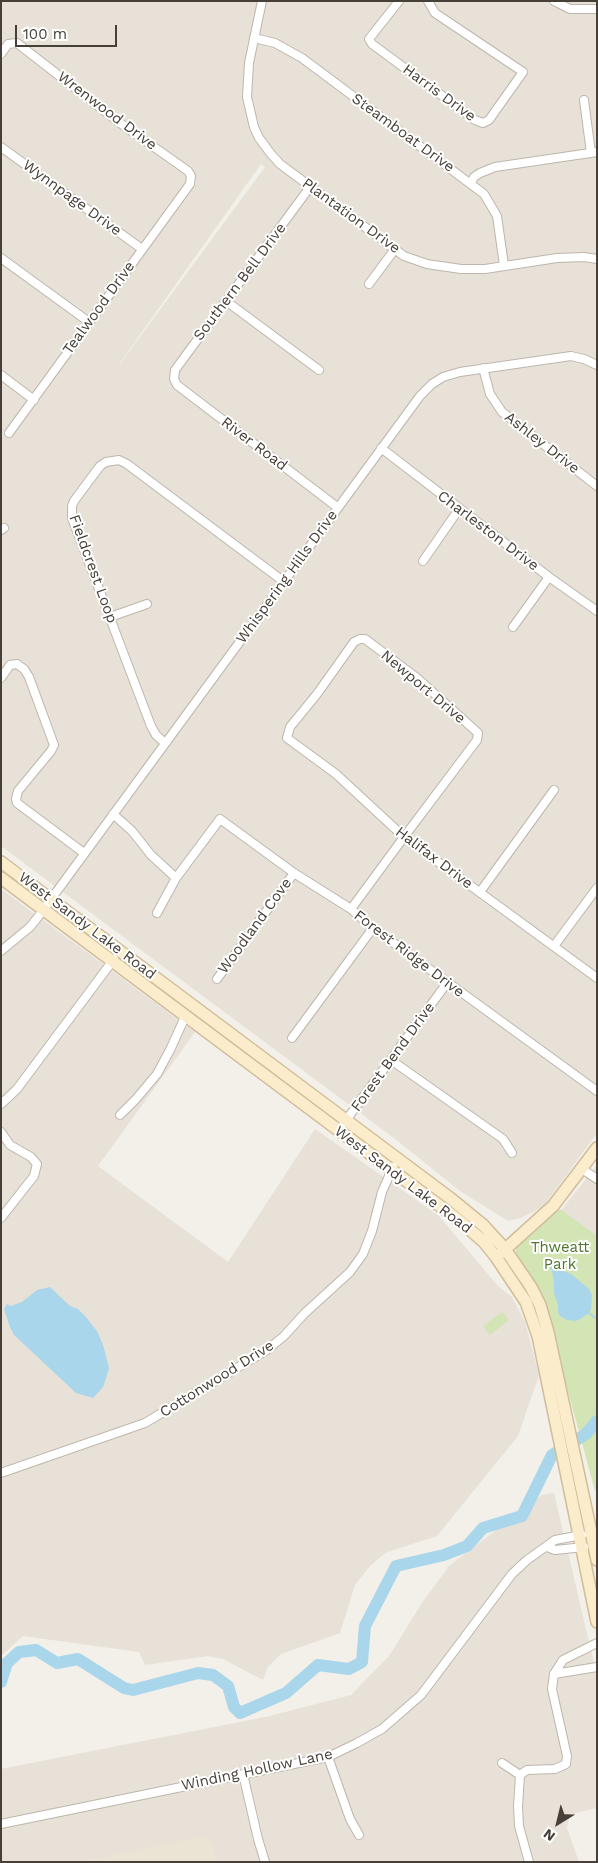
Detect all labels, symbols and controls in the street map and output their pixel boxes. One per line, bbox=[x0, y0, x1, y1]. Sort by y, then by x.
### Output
scale bar bbox=[18, 15, 120, 47]
text: 100 m bbox=[23, 25, 67, 43]
street label: Harris Drive bbox=[399, 60, 479, 126]
street label: Wrenwood Drive bbox=[54, 68, 160, 154]
street label: Steamboat Drive bbox=[348, 90, 458, 176]
street label: Wynnpage Drive bbox=[19, 156, 125, 240]
street label: Plantation Drive bbox=[298, 174, 404, 258]
street label: Southern Bell Drive bbox=[190, 220, 290, 344]
street label: Tealwood Drive bbox=[59, 258, 139, 358]
street label: Ashley Drive bbox=[501, 408, 583, 478]
street label: River Road bbox=[217, 413, 291, 475]
street label: Charleston Drive bbox=[434, 487, 542, 575]
street label: Whispering Hills Drive bbox=[233, 507, 341, 647]
street label: Fieldcrest Loop bbox=[65, 512, 121, 626]
street label: Newport Drive bbox=[377, 646, 469, 728]
street label: Halifax Drive bbox=[392, 823, 476, 893]
street label: West Sandy Lake Road bbox=[15, 868, 159, 984]
street label: Woodland Cove bbox=[214, 875, 296, 977]
street label: Forest Ridge Drive bbox=[350, 907, 468, 1001]
street label: Forest Bend Drive bbox=[347, 999, 439, 1115]
street label: West Sandy Lake Road bbox=[331, 1122, 475, 1238]
park label: Thweatt Park bbox=[531, 1239, 589, 1274]
street label: Cottonwood Drive bbox=[157, 1337, 277, 1421]
street label: Winding Hollow Lane bbox=[180, 1745, 334, 1795]
north arrow bbox=[533, 1798, 583, 1848]
text: N bbox=[540, 1826, 558, 1845]

